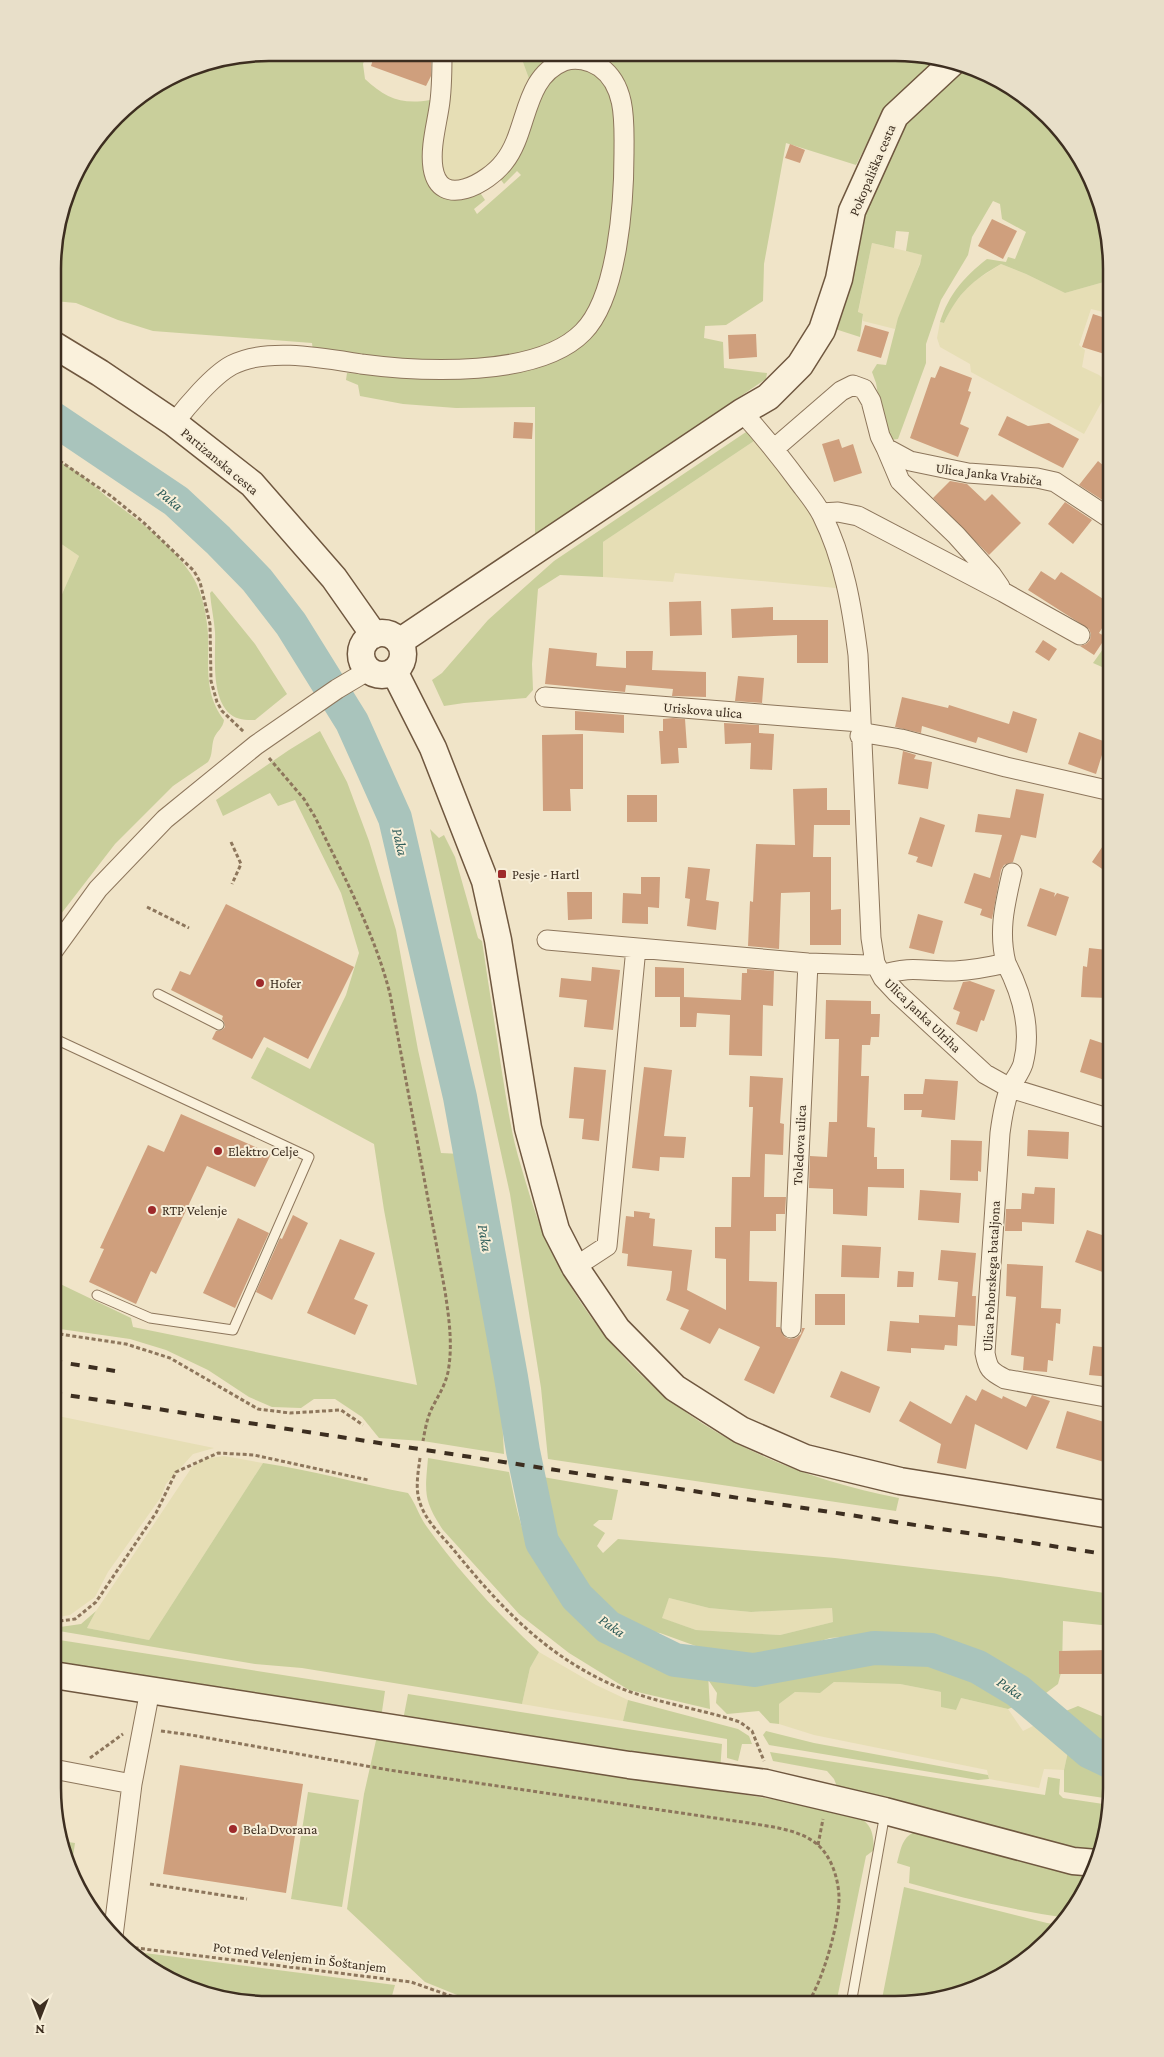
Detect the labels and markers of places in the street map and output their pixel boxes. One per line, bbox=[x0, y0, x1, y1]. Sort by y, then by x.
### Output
place label: Pesje - Hartl bbox=[512, 866, 580, 883]
marker: Pesje - Hartl bbox=[496, 868, 508, 880]
place label: Hofer bbox=[270, 975, 301, 991]
marker: Hofer bbox=[254, 977, 266, 989]
place label: Elektro Celje bbox=[228, 1143, 299, 1160]
marker: Elektro Celje bbox=[212, 1145, 224, 1157]
place label: RTP Velenje bbox=[162, 1202, 227, 1219]
marker: RTP Velenje bbox=[146, 1204, 158, 1216]
place label: Bela Dvorana bbox=[243, 1821, 318, 1837]
marker: Bela Dvorana bbox=[227, 1823, 239, 1835]

